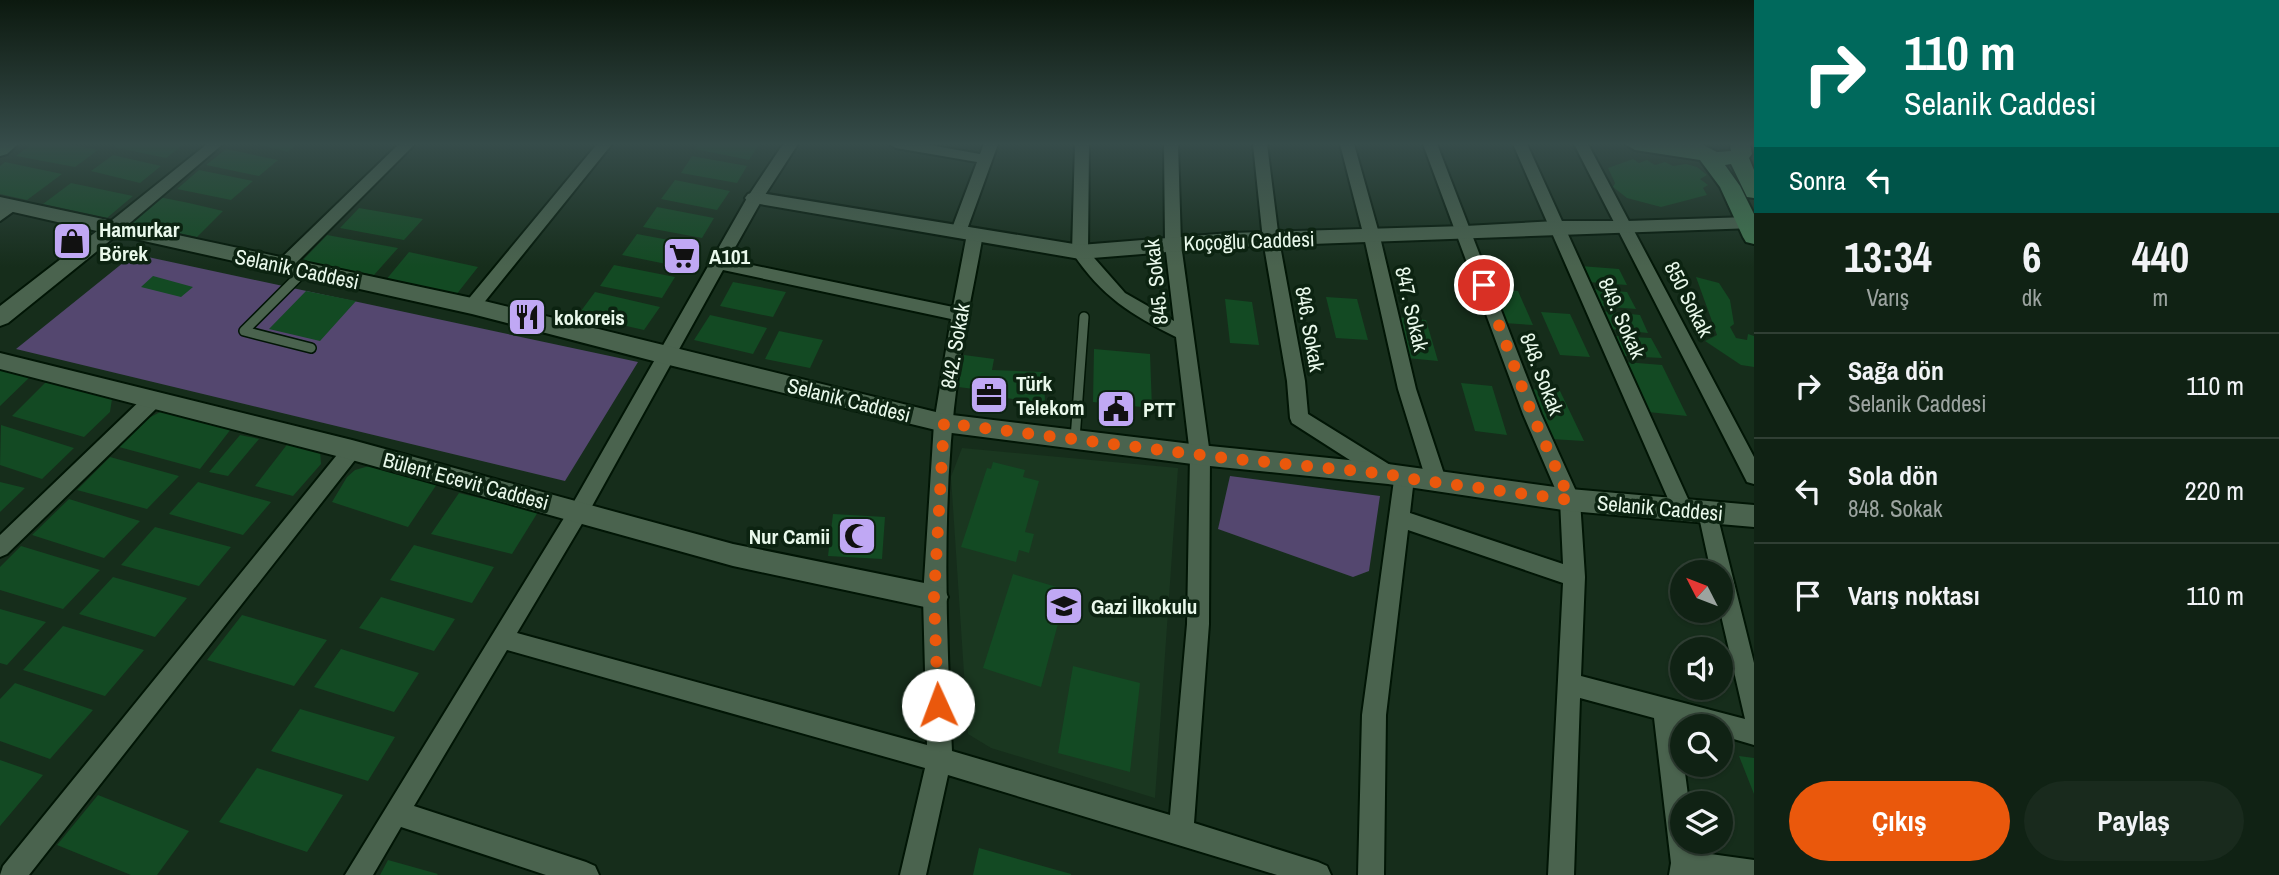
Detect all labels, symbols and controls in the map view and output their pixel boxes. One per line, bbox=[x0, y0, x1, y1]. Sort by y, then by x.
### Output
text: 110 m bbox=[1904, 19, 2016, 85]
icon: right bbox=[1789, 28, 1880, 119]
text: Selanik Caddesi bbox=[1904, 82, 2097, 125]
icon: left bbox=[1860, 161, 1898, 199]
text: Sonra bbox=[1789, 163, 1846, 198]
place label: Hamurkar Börek bbox=[99, 215, 180, 268]
shop icon: Hamurkar Börek bbox=[51, 220, 93, 262]
street label: Koçoğlu Caddesi bbox=[1183, 224, 1315, 258]
text: 13:34 bbox=[1844, 229, 1932, 285]
text: 6 bbox=[2022, 229, 2041, 285]
text: 440 bbox=[2132, 229, 2189, 285]
supermarket icon: A101 bbox=[661, 235, 703, 277]
street label: 845. Sokak bbox=[1137, 237, 1175, 326]
street label: Selanik Caddesi bbox=[232, 242, 362, 296]
place label: A101 bbox=[709, 242, 751, 271]
pin bbox=[1454, 255, 1514, 315]
street label: 850 Sokak bbox=[1658, 256, 1721, 342]
street label: 847. Sokak bbox=[1388, 264, 1436, 355]
icon: arrive bbox=[1465, 266, 1503, 304]
street label: 849. Sokak bbox=[1591, 273, 1653, 364]
text: Varış bbox=[1867, 282, 1909, 313]
text: dk bbox=[2022, 282, 2042, 313]
text: m bbox=[2153, 282, 2168, 313]
street label: 846. Sokak bbox=[1288, 284, 1332, 374]
restaurant icon: kokoreis bbox=[506, 296, 548, 338]
street label: 842. Sokak bbox=[933, 301, 977, 391]
place label: kokoreis bbox=[554, 303, 625, 332]
street label: 848. Sokak bbox=[1513, 329, 1571, 420]
text: Sağa dön bbox=[1848, 353, 1944, 388]
icon: right bbox=[1789, 367, 1827, 405]
text: 110 m bbox=[2186, 368, 2244, 403]
place label: Türk Telekom bbox=[1016, 369, 1085, 422]
street label: Selanik Caddesi bbox=[784, 371, 914, 429]
office icon: Türk Telekom bbox=[968, 374, 1010, 416]
public building icon: PTT bbox=[1095, 388, 1137, 430]
text: Selanik Caddesi bbox=[1848, 388, 1986, 419]
place label: PTT bbox=[1143, 395, 1176, 424]
street label: Bülent Ecevit Caddesi bbox=[380, 445, 552, 517]
text: Sola dön bbox=[1848, 458, 1938, 493]
icon: left bbox=[1789, 472, 1827, 510]
text: 220 m bbox=[2185, 473, 2244, 508]
street label: Selanik Caddesi bbox=[1596, 488, 1724, 528]
text: 848. Sokak bbox=[1848, 493, 1942, 524]
mosque icon: Nur Camii bbox=[836, 515, 878, 557]
place label: Nur Camii bbox=[749, 522, 830, 551]
north arrow bbox=[1670, 560, 1732, 623]
map controls bbox=[1670, 560, 1733, 854]
icon: arrive bbox=[1789, 577, 1827, 615]
text: Varış noktası bbox=[1848, 578, 1980, 613]
text: 110 m bbox=[2186, 578, 2244, 613]
school or university icon: Gazi İlkokulu bbox=[1043, 585, 1085, 627]
place label: Gazi İlkokulu bbox=[1091, 592, 1197, 621]
button: sound bbox=[1670, 637, 1733, 700]
position arrow bbox=[901, 668, 975, 742]
button: search bbox=[1670, 714, 1733, 777]
button: Çıkış bbox=[1789, 781, 2010, 861]
button: Paylaş bbox=[2024, 781, 2244, 861]
button: layers bbox=[1670, 791, 1733, 854]

